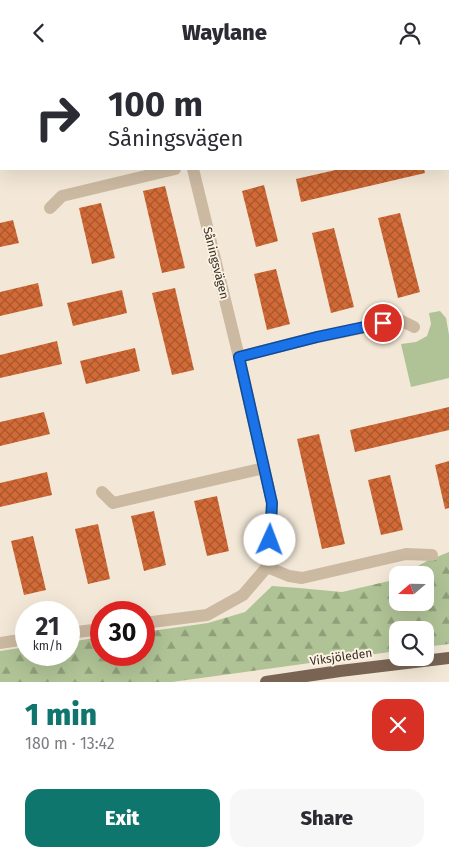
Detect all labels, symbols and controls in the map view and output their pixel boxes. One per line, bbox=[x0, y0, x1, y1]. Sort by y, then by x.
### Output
icon: back bbox=[25, 19, 53, 47]
text: Waylane bbox=[182, 19, 267, 46]
icon: person bbox=[396, 19, 424, 47]
text: 100 m bbox=[108, 83, 203, 125]
icon: right bbox=[25, 85, 90, 150]
text: Såningsvägen bbox=[108, 125, 243, 152]
street label: Såningsvägen bbox=[200, 225, 232, 301]
pin bbox=[362, 302, 404, 344]
icon: arrive bbox=[369, 309, 397, 337]
position arrow bbox=[243, 513, 295, 565]
north arrow bbox=[389, 566, 434, 611]
map controls bbox=[389, 566, 434, 666]
speed limit sign: 30 bbox=[90, 601, 155, 666]
text: 21 bbox=[36, 612, 59, 642]
button: search bbox=[389, 621, 434, 666]
text: km/h bbox=[33, 639, 62, 653]
street label: Viksjöleden bbox=[309, 646, 373, 668]
text: 1 min bbox=[25, 697, 97, 733]
button: close bbox=[372, 699, 424, 751]
text: 180 m · 13:42 bbox=[25, 734, 115, 753]
button: Exit bbox=[25, 789, 220, 847]
button: Share bbox=[230, 789, 424, 847]

